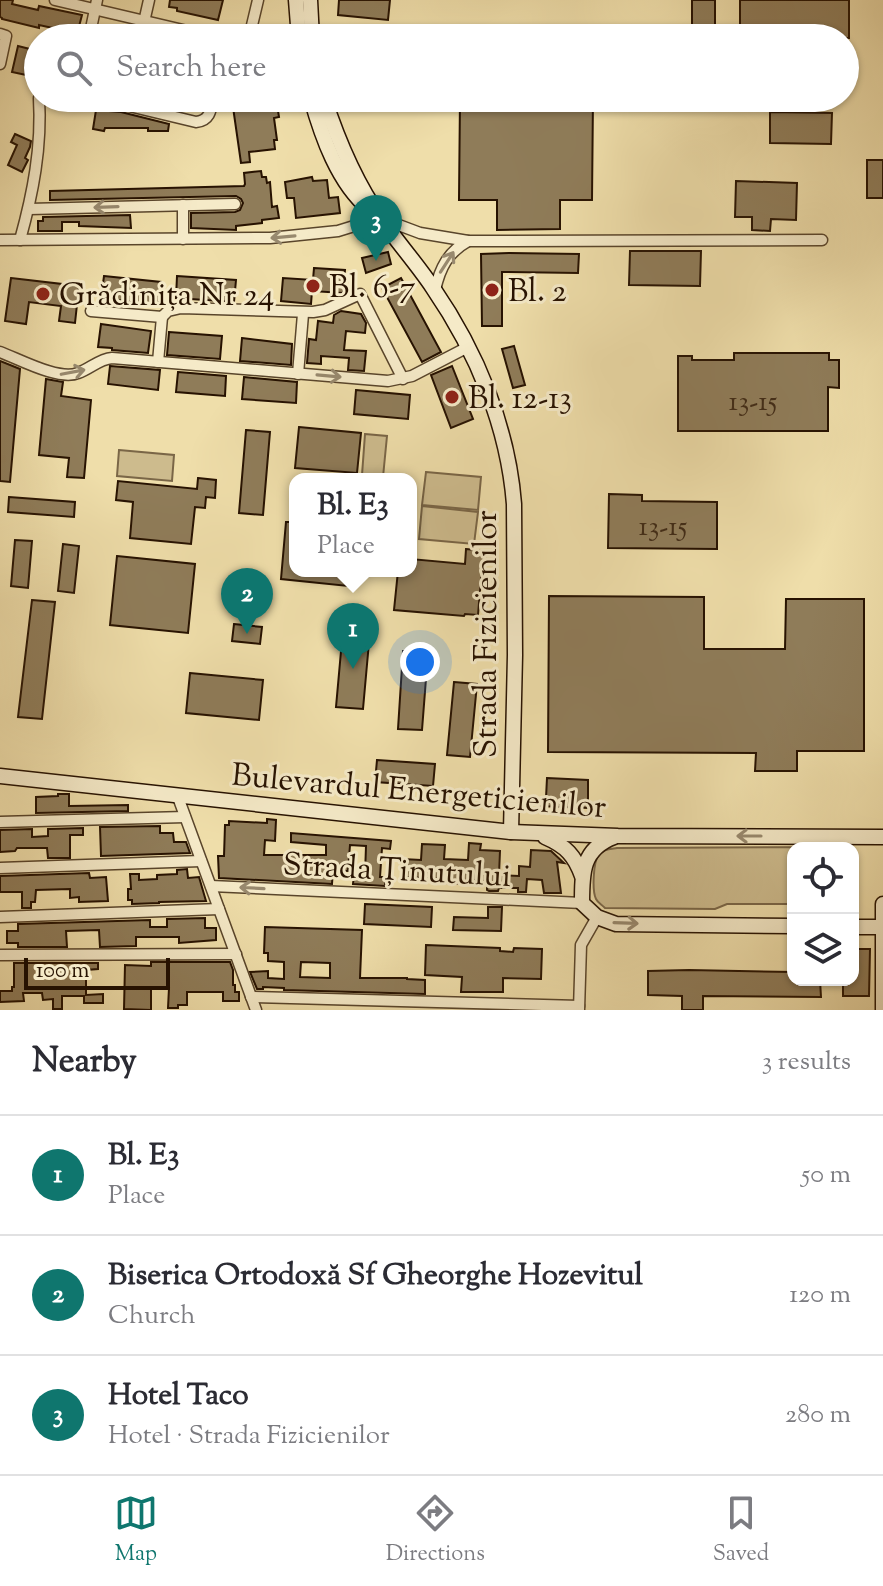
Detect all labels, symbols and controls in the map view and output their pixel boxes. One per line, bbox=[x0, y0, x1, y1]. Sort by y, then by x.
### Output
search box bbox=[24, 24, 859, 112]
icon: search bbox=[52, 46, 96, 90]
text: Search here bbox=[116, 47, 266, 90]
pin: 3 bbox=[350, 195, 402, 261]
one-way arrow bbox=[93, 199, 120, 214]
one-way arrow bbox=[270, 230, 297, 245]
one-way arrow bbox=[438, 251, 455, 273]
place label: Bl. 6-7 bbox=[329, 266, 416, 312]
place label: Bl. 2 bbox=[508, 270, 567, 316]
place label: Grădinița Nr 24 bbox=[59, 274, 274, 320]
marker: Bl. 6-7 bbox=[304, 277, 322, 295]
marker: Bl. 2 bbox=[483, 281, 501, 299]
marker: Grădinița Nr 24 bbox=[34, 285, 52, 303]
one-way arrow bbox=[60, 363, 85, 378]
one-way arrow bbox=[315, 369, 342, 384]
place label: Bl. 12-13 bbox=[468, 377, 572, 423]
house number: 13-15 bbox=[729, 383, 778, 423]
marker: Bl. 12-13 bbox=[443, 388, 461, 406]
popup bbox=[289, 473, 417, 577]
text: Bl. E3 bbox=[317, 485, 389, 528]
house number: 13-15 bbox=[639, 508, 688, 548]
street label: Strada Fizicienilor bbox=[465, 510, 511, 758]
text: Place bbox=[317, 528, 375, 565]
pin: 2 bbox=[221, 568, 273, 634]
pin: 1 bbox=[327, 603, 379, 669]
your location bbox=[400, 642, 440, 682]
street label: Bulevardul Energeticienilor bbox=[229, 754, 608, 832]
one-way arrow bbox=[736, 828, 763, 844]
map controls bbox=[787, 842, 859, 986]
button: locate bbox=[787, 842, 859, 914]
street label: Strada Ținutului bbox=[282, 843, 512, 901]
one-way arrow bbox=[239, 880, 266, 895]
button: layers bbox=[787, 914, 859, 986]
one-way arrow bbox=[612, 916, 639, 931]
scale bar bbox=[24, 954, 170, 990]
text: 100 m bbox=[36, 956, 89, 988]
text: Nearby bbox=[32, 1038, 137, 1087]
text: 3 results bbox=[762, 1044, 851, 1081]
text: Bl. E3 bbox=[108, 1135, 179, 1178]
text: 1 bbox=[54, 1157, 62, 1194]
text: 50 m bbox=[801, 1157, 851, 1194]
text: Place bbox=[108, 1178, 165, 1215]
text: Biserica Ortodoxă Sf Gheorghe Hozevitul bbox=[108, 1255, 643, 1298]
text: 2 bbox=[52, 1277, 64, 1314]
text: 120 m bbox=[789, 1277, 851, 1314]
text: Church bbox=[108, 1298, 196, 1335]
text: Hotel Taco bbox=[108, 1375, 249, 1418]
text: 3 bbox=[53, 1397, 63, 1434]
text: 280 m bbox=[785, 1397, 851, 1434]
text: Hotel · Strada Fizicienilor bbox=[108, 1418, 390, 1455]
tab: Map bbox=[114, 1491, 158, 1571]
tab: Directions bbox=[386, 1491, 485, 1571]
tab: Saved bbox=[713, 1491, 769, 1571]

